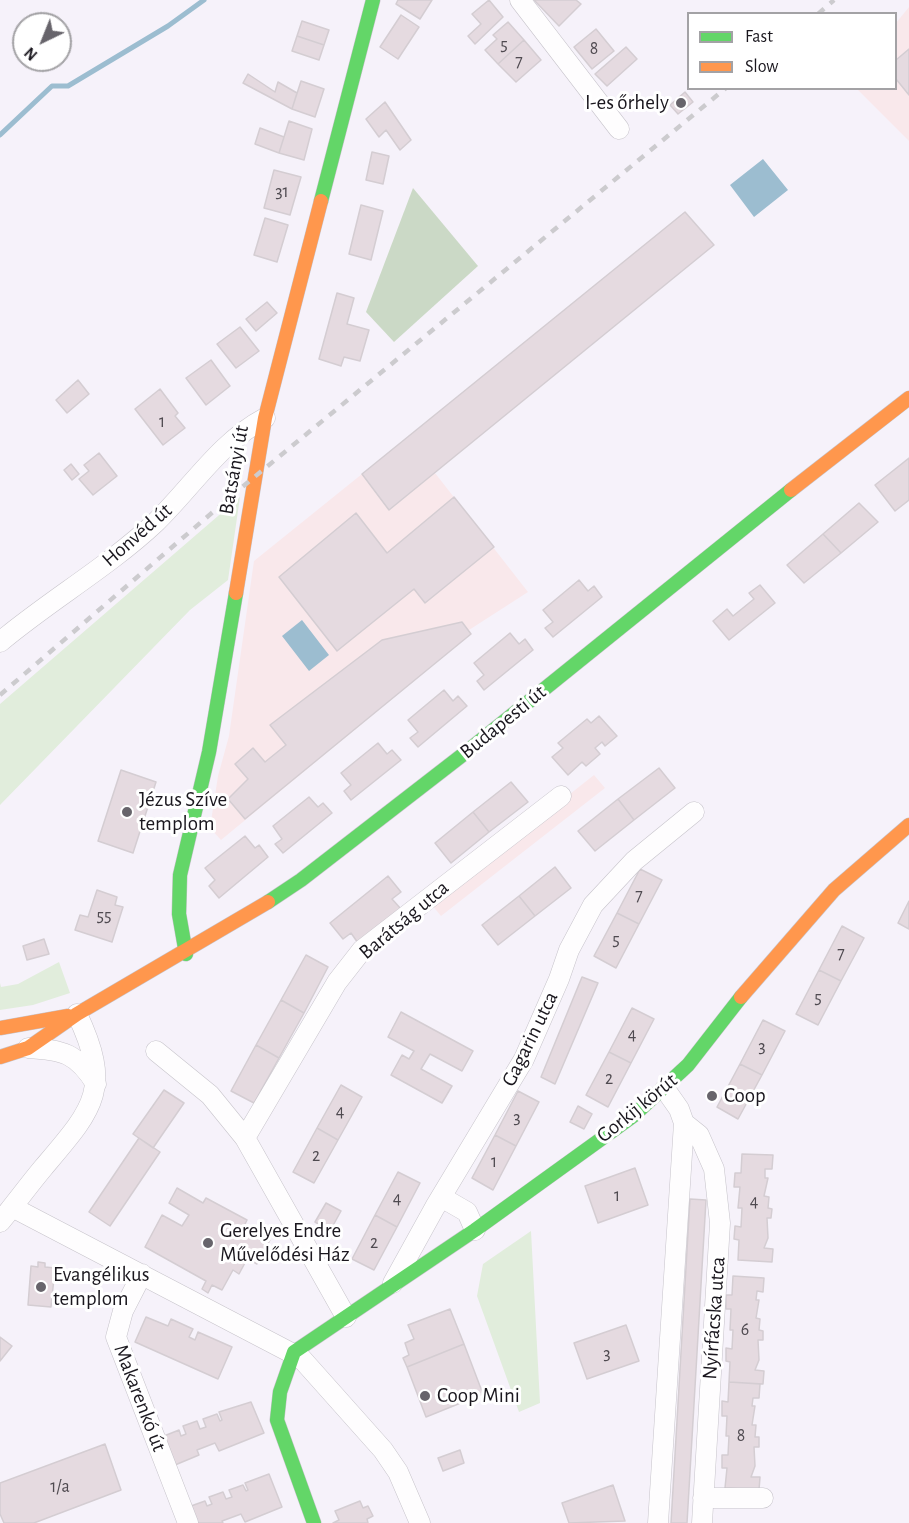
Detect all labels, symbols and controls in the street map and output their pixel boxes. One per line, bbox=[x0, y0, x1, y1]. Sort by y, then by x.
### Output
north arrow bbox=[12, 12, 72, 72]
legend bbox=[687, 12, 897, 90]
text: Fast bbox=[745, 28, 773, 46]
house number: 5 bbox=[500, 34, 508, 56]
house number: 8 bbox=[590, 38, 598, 60]
text: N bbox=[22, 44, 41, 63]
house number: 7 bbox=[515, 51, 523, 73]
text: Slow bbox=[745, 58, 778, 76]
place label: I-es őrhely bbox=[585, 90, 669, 116]
marker: I-es őrhely bbox=[674, 96, 688, 110]
house number: 31 bbox=[275, 181, 289, 203]
house number: 1 bbox=[159, 411, 165, 433]
street label: Batsányi út bbox=[214, 423, 254, 517]
street label: Honvéd út bbox=[97, 498, 177, 572]
street label: Budapesti út bbox=[455, 680, 551, 764]
place label: Jézus Szíve templom bbox=[139, 787, 227, 837]
marker: Jézus Szíve templom bbox=[120, 805, 134, 819]
street label: Barátság utca bbox=[354, 875, 454, 965]
house number: 7 bbox=[635, 885, 643, 907]
house number: 55 bbox=[96, 905, 112, 927]
house number: 5 bbox=[612, 929, 620, 951]
house number: 7 bbox=[837, 943, 845, 965]
street label: Gagarin utca bbox=[496, 987, 564, 1091]
house number: 5 bbox=[814, 987, 822, 1009]
house number: 4 bbox=[628, 1024, 636, 1046]
house number: 3 bbox=[758, 1036, 766, 1058]
street label: Gorkij körút bbox=[592, 1068, 682, 1148]
house number: 2 bbox=[605, 1068, 613, 1090]
place label: Coop bbox=[724, 1083, 766, 1109]
marker: Coop bbox=[705, 1089, 719, 1103]
house number: 4 bbox=[336, 1101, 344, 1123]
house number: 3 bbox=[513, 1107, 521, 1129]
house number: 2 bbox=[312, 1145, 320, 1167]
house number: 1 bbox=[491, 1151, 497, 1173]
house number: 1 bbox=[614, 1185, 620, 1207]
house number: 4 bbox=[393, 1188, 401, 1210]
house number: 4 bbox=[750, 1191, 758, 1213]
place label: Gerelyes Endre Művelődési Ház bbox=[220, 1218, 350, 1268]
house number: 2 bbox=[370, 1232, 378, 1254]
marker: Gerelyes Endre Művelődési Ház bbox=[201, 1236, 215, 1250]
street label: Nyírfácska utca bbox=[697, 1256, 731, 1380]
place label: Evangélikus templom bbox=[53, 1262, 150, 1312]
marker: Evangélikus templom bbox=[34, 1280, 48, 1294]
house number: 6 bbox=[741, 1319, 749, 1341]
street label: Makarenkó út bbox=[108, 1341, 172, 1455]
house number: 3 bbox=[603, 1343, 611, 1365]
place label: Coop Mini bbox=[437, 1383, 520, 1409]
marker: Coop Mini bbox=[418, 1389, 432, 1403]
house number: 8 bbox=[737, 1425, 745, 1447]
house number: 1/a bbox=[50, 1476, 70, 1498]

